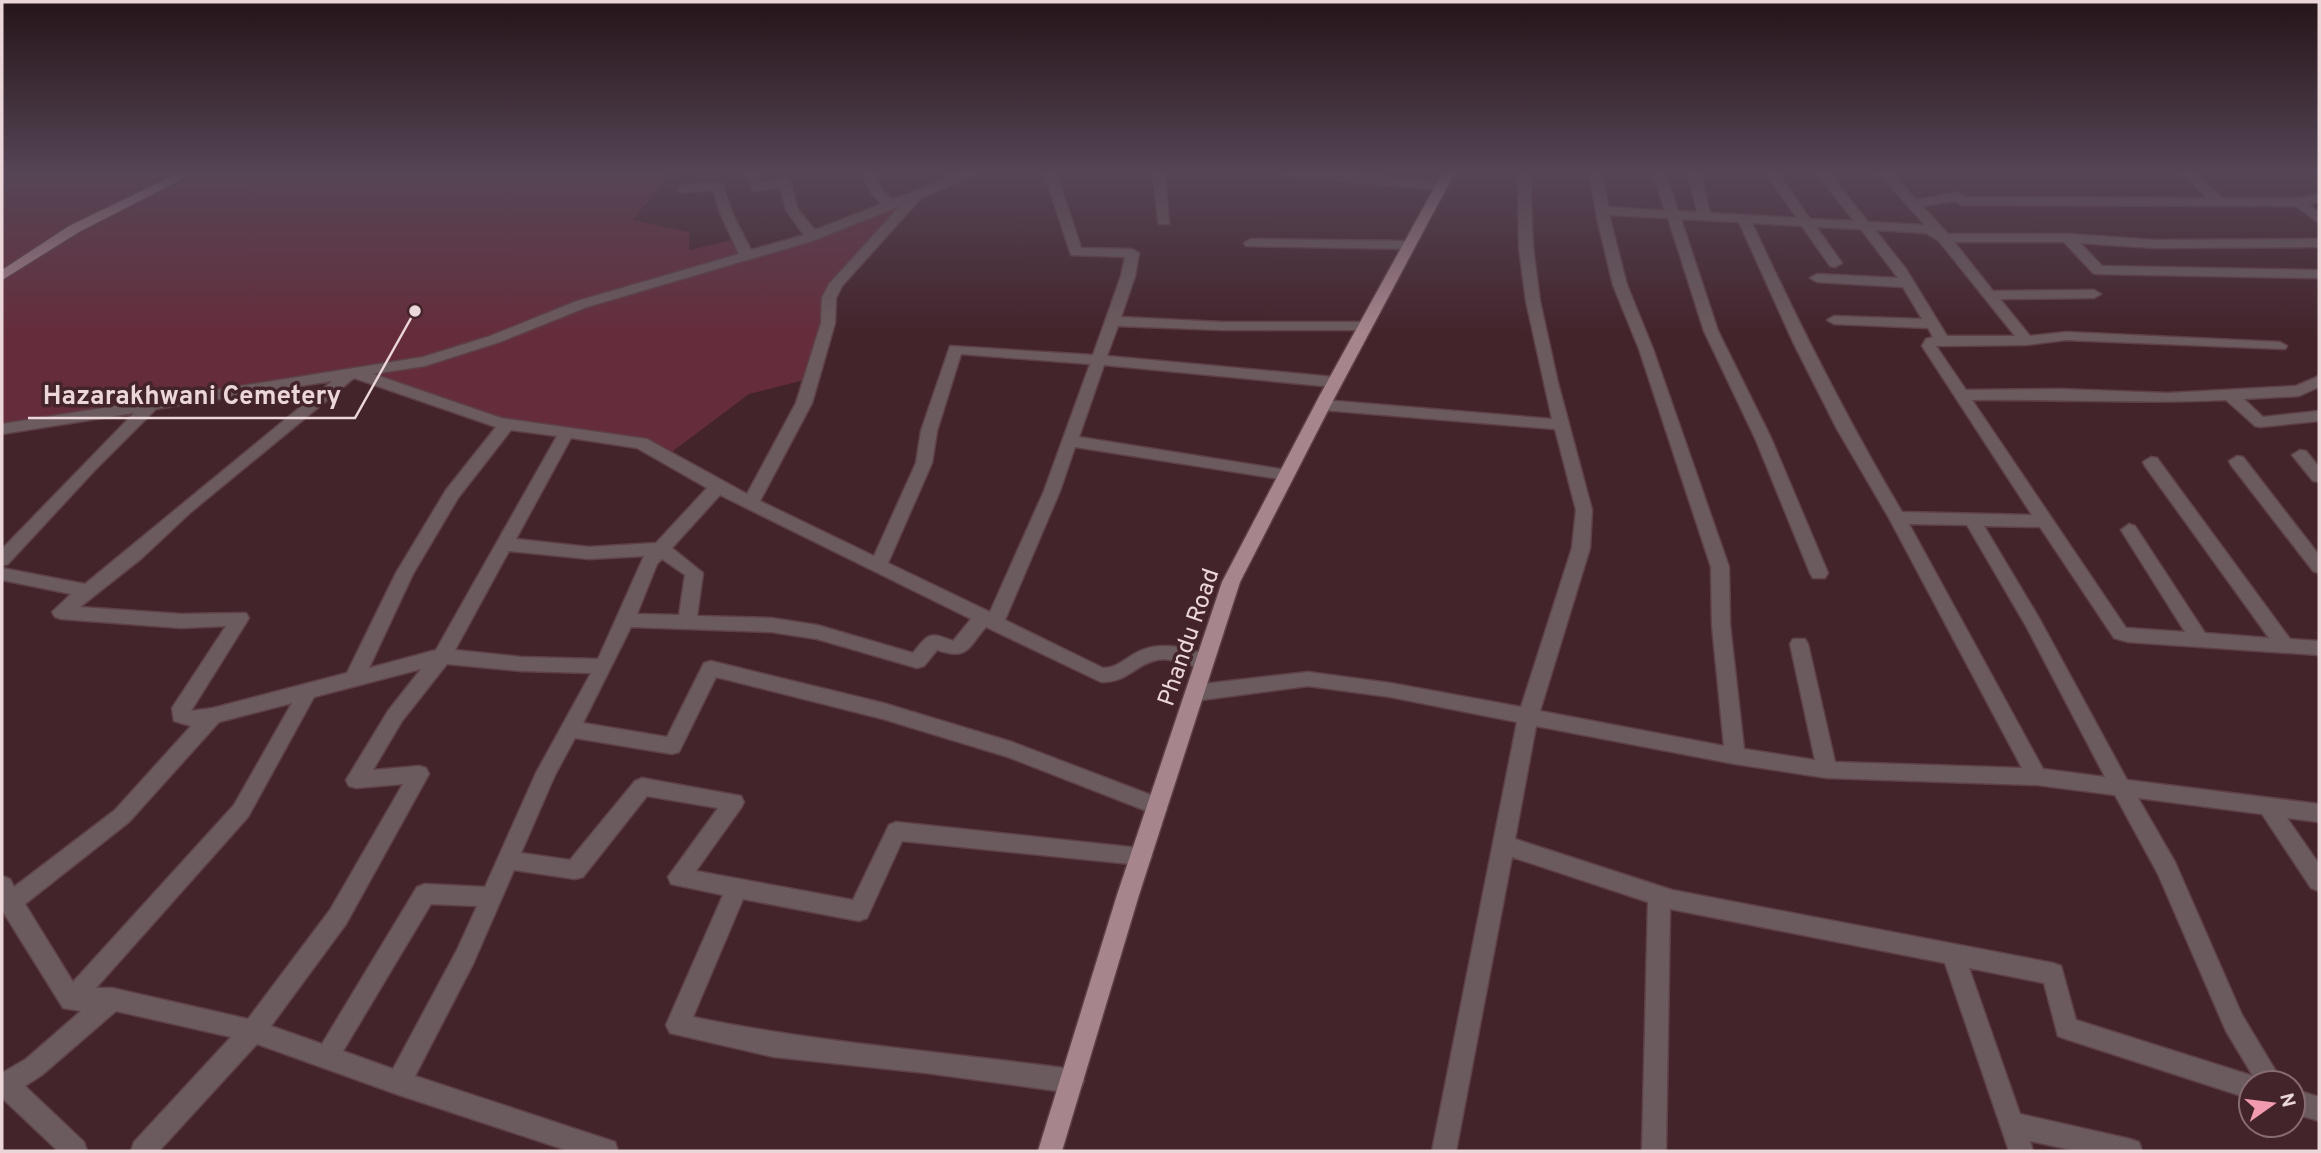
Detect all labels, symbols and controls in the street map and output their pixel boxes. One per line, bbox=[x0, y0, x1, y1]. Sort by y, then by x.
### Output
callout: Hazarakhwani Cemetery bbox=[28, 371, 355, 418]
text: Hazarakhwani Cemetery bbox=[43, 381, 342, 414]
street label: Phandu Road bbox=[1152, 565, 1227, 711]
north arrow bbox=[2237, 1069, 2307, 1139]
text: N bbox=[2273, 1091, 2300, 1110]

